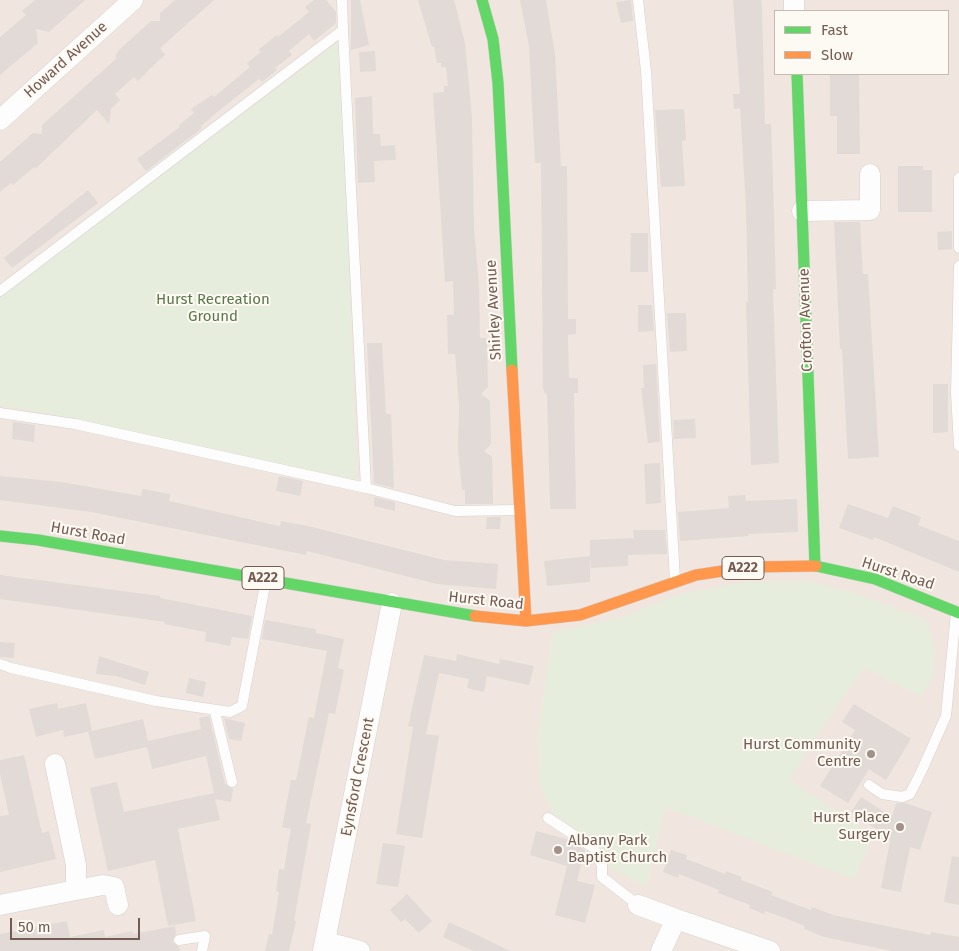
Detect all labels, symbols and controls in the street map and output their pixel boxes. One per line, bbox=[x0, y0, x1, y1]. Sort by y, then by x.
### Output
legend bbox=[774, 10, 949, 75]
street label: Howard Avenue bbox=[21, 18, 111, 102]
text: Fast bbox=[821, 21, 848, 39]
text: Slow bbox=[821, 46, 853, 64]
street label: Shirley Avenue bbox=[482, 259, 506, 361]
street label: Crofton Avenue bbox=[795, 268, 817, 372]
park label: Hurst Recreation Ground bbox=[156, 291, 270, 326]
street label: Hurst Road bbox=[49, 519, 127, 549]
street label: Hurst Road bbox=[859, 554, 937, 594]
road number: A222 bbox=[722, 556, 764, 580]
road number: A222 bbox=[242, 566, 284, 590]
street label: Hurst Road bbox=[448, 588, 524, 614]
street label: Eynsford Crescent bbox=[338, 716, 378, 838]
place label: Hurst Community Centre bbox=[743, 736, 861, 771]
marker: Hurst Community Centre bbox=[865, 748, 877, 760]
place label: Hurst Place Surgery bbox=[813, 809, 890, 844]
marker: Hurst Place Surgery bbox=[894, 821, 906, 833]
place label: Albany Park Baptist Church bbox=[568, 832, 667, 867]
marker: Albany Park Baptist Church bbox=[552, 844, 564, 856]
scale bar bbox=[12, 908, 142, 940]
text: 50 m bbox=[18, 918, 51, 936]

